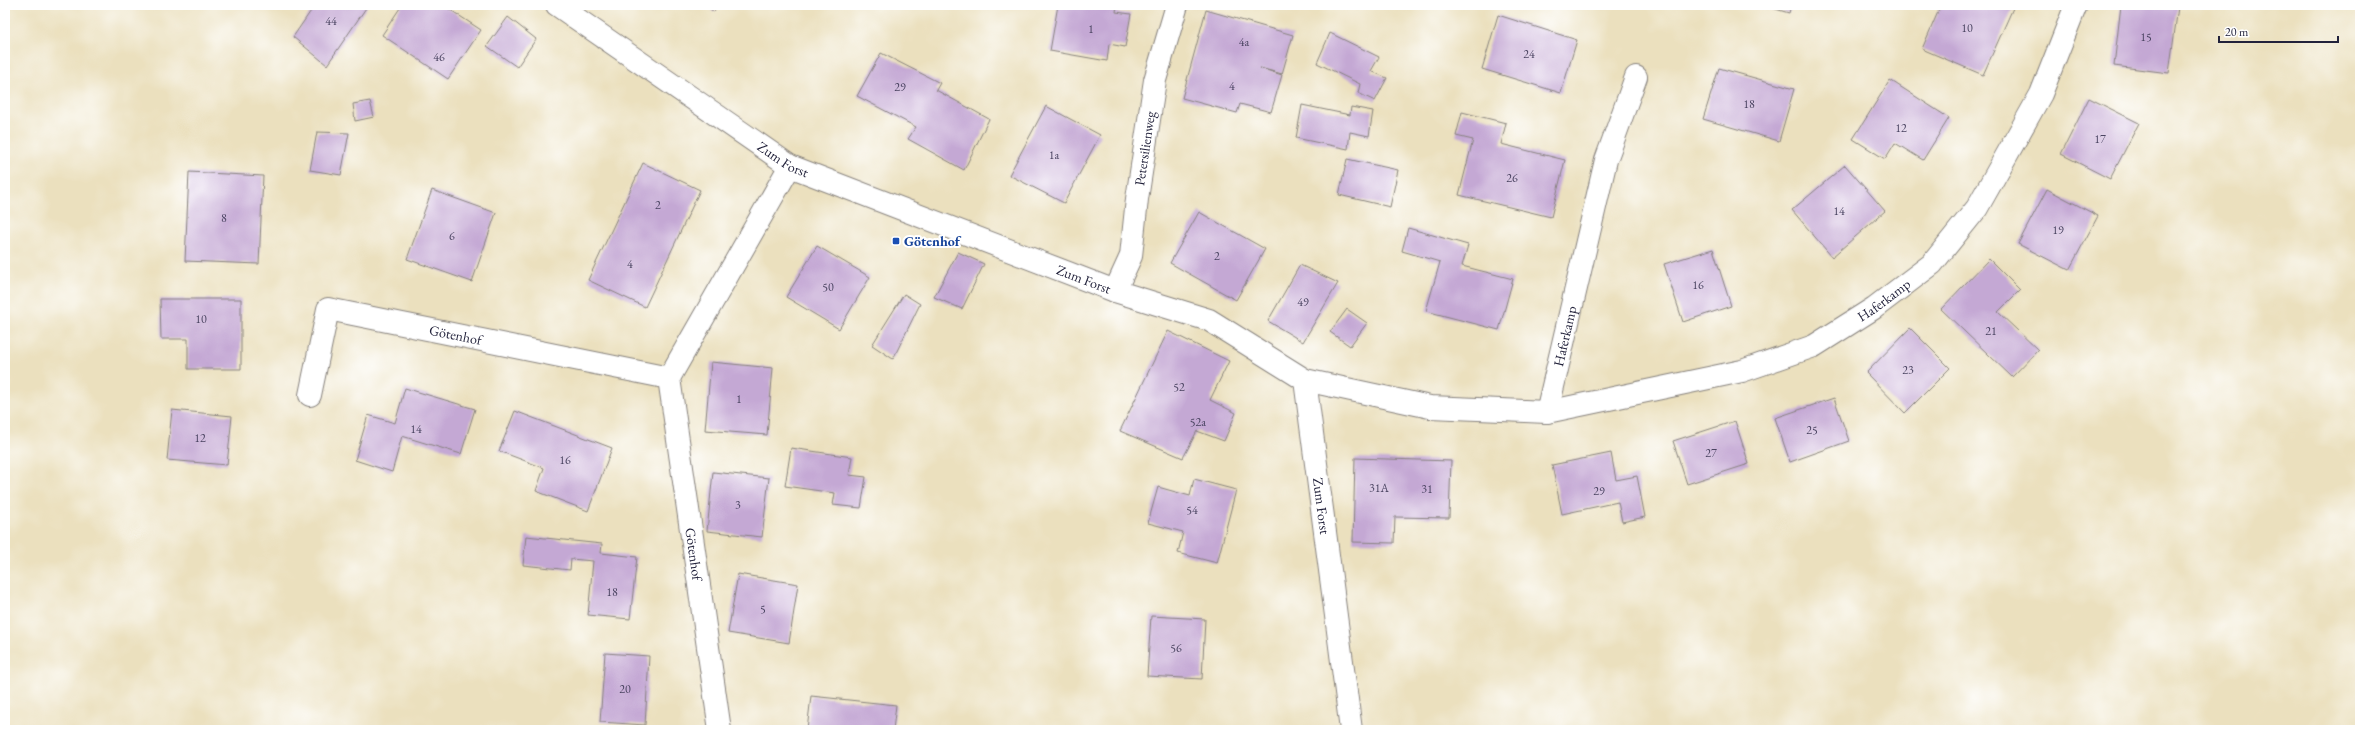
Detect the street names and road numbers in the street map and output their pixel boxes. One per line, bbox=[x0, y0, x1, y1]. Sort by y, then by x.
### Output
street label: Petersilienweg bbox=[1130, 109, 1159, 187]
street label: Zum Forst bbox=[754, 137, 812, 182]
street label: Zum Forst bbox=[1054, 260, 1114, 298]
street label: Haferkamp bbox=[1854, 275, 1914, 325]
street label: Haferkamp bbox=[1549, 304, 1581, 368]
street label: Götenhof bbox=[428, 321, 485, 349]
street label: Zum Forst bbox=[1309, 477, 1334, 536]
street label: Götenhof bbox=[681, 527, 707, 583]

